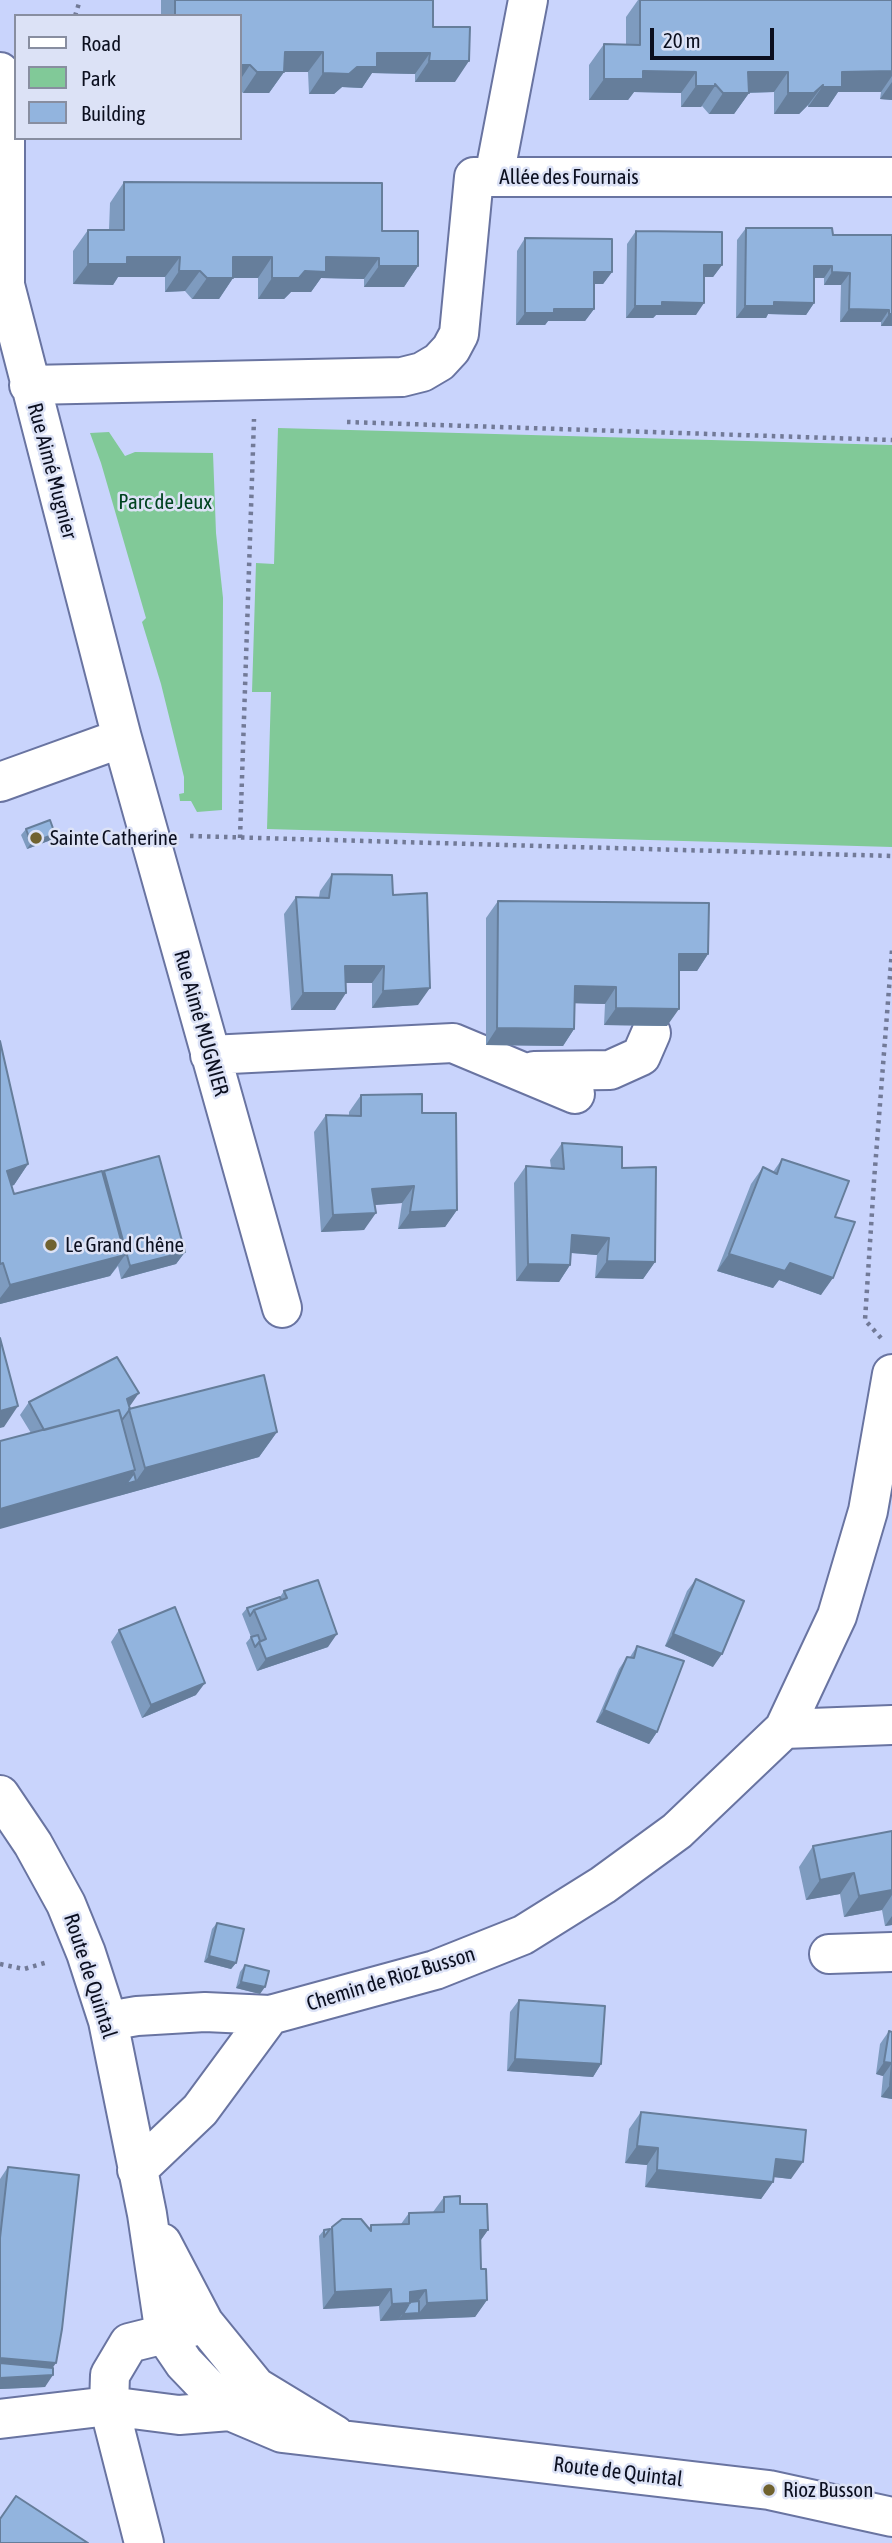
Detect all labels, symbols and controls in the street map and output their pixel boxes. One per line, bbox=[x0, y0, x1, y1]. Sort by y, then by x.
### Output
legend bbox=[14, 14, 242, 140]
scale bar bbox=[654, 14, 778, 58]
text: 20 m bbox=[663, 28, 701, 52]
text: Road bbox=[81, 31, 121, 55]
text: Park bbox=[81, 66, 116, 90]
text: Building bbox=[81, 101, 145, 125]
street label: Allée des Fournais bbox=[499, 164, 639, 190]
street label: Rue Aimé Mugnier bbox=[22, 400, 82, 542]
park label: Parc de Jeux bbox=[118, 489, 212, 515]
place label: Sainte Catherine bbox=[50, 825, 178, 851]
marker: Sainte Catherine bbox=[28, 830, 44, 846]
street label: Rue Aimé MUGNIER bbox=[168, 947, 234, 1099]
place label: Le Grand Chêne bbox=[65, 1232, 184, 1258]
marker: Le Grand Chêne bbox=[43, 1237, 59, 1253]
street label: Route de Quintal bbox=[58, 1910, 122, 2042]
street label: Chemin de Rioz Busson bbox=[304, 1941, 478, 2017]
street label: Route de Quintal bbox=[552, 2452, 684, 2492]
place label: Rioz Busson bbox=[783, 2477, 873, 2503]
marker: Rioz Busson bbox=[761, 2482, 777, 2498]

